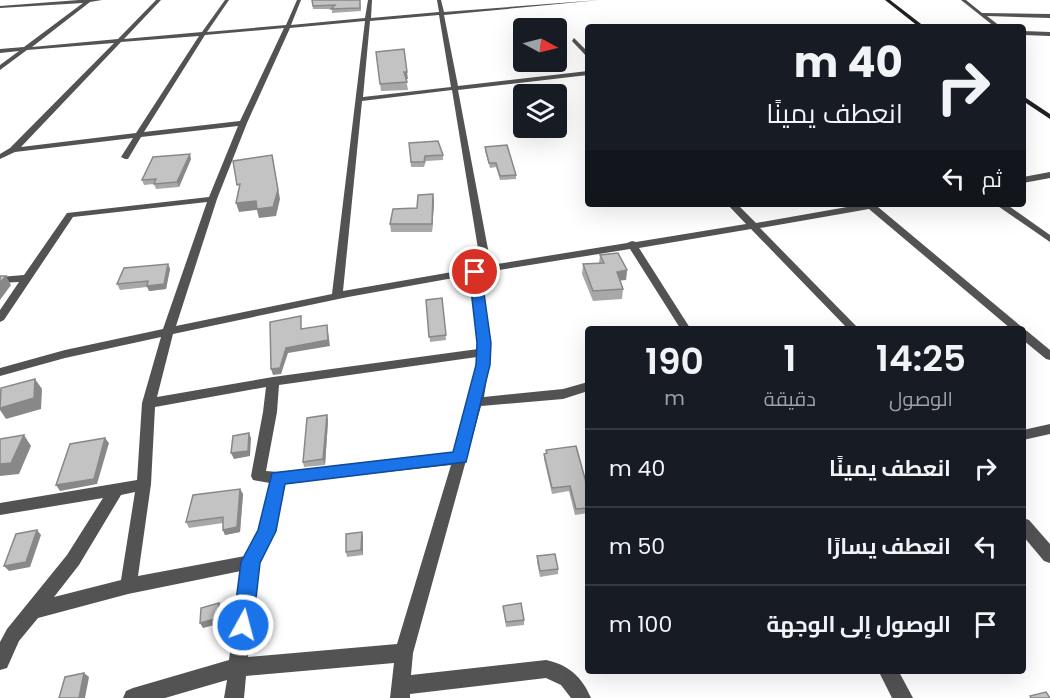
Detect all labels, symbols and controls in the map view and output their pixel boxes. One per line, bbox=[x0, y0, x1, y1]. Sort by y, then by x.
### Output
north arrow bbox=[513, 18, 567, 72]
map controls bbox=[513, 18, 567, 138]
text: 40 m bbox=[794, 33, 903, 92]
icon: right bbox=[924, 48, 1002, 126]
button: layers bbox=[513, 84, 567, 138]
text: انعطف يمينًا bbox=[766, 95, 903, 132]
icon: left bbox=[937, 162, 970, 195]
text: ثم bbox=[982, 164, 1002, 195]
pin bbox=[449, 246, 500, 297]
icon: arrive bbox=[458, 255, 491, 288]
text: 1 bbox=[783, 333, 796, 384]
text: 14:25 bbox=[876, 333, 966, 384]
text: 190 bbox=[645, 336, 704, 387]
text: m bbox=[664, 384, 685, 412]
text: دقيقة bbox=[764, 385, 816, 413]
text: الوصول bbox=[889, 385, 953, 413]
icon: right bbox=[969, 452, 1002, 485]
text: 40 m bbox=[609, 453, 665, 484]
text: انعطف يمينًا bbox=[829, 453, 951, 484]
icon: left bbox=[969, 530, 1002, 563]
text: 50 m bbox=[609, 531, 665, 562]
text: انعطف يسارًا bbox=[826, 531, 951, 562]
position arrow bbox=[211, 593, 275, 657]
icon: arrive bbox=[969, 608, 1002, 641]
text: 100 m bbox=[609, 609, 672, 640]
text: الوصول إلى الوجهة bbox=[766, 609, 951, 640]

